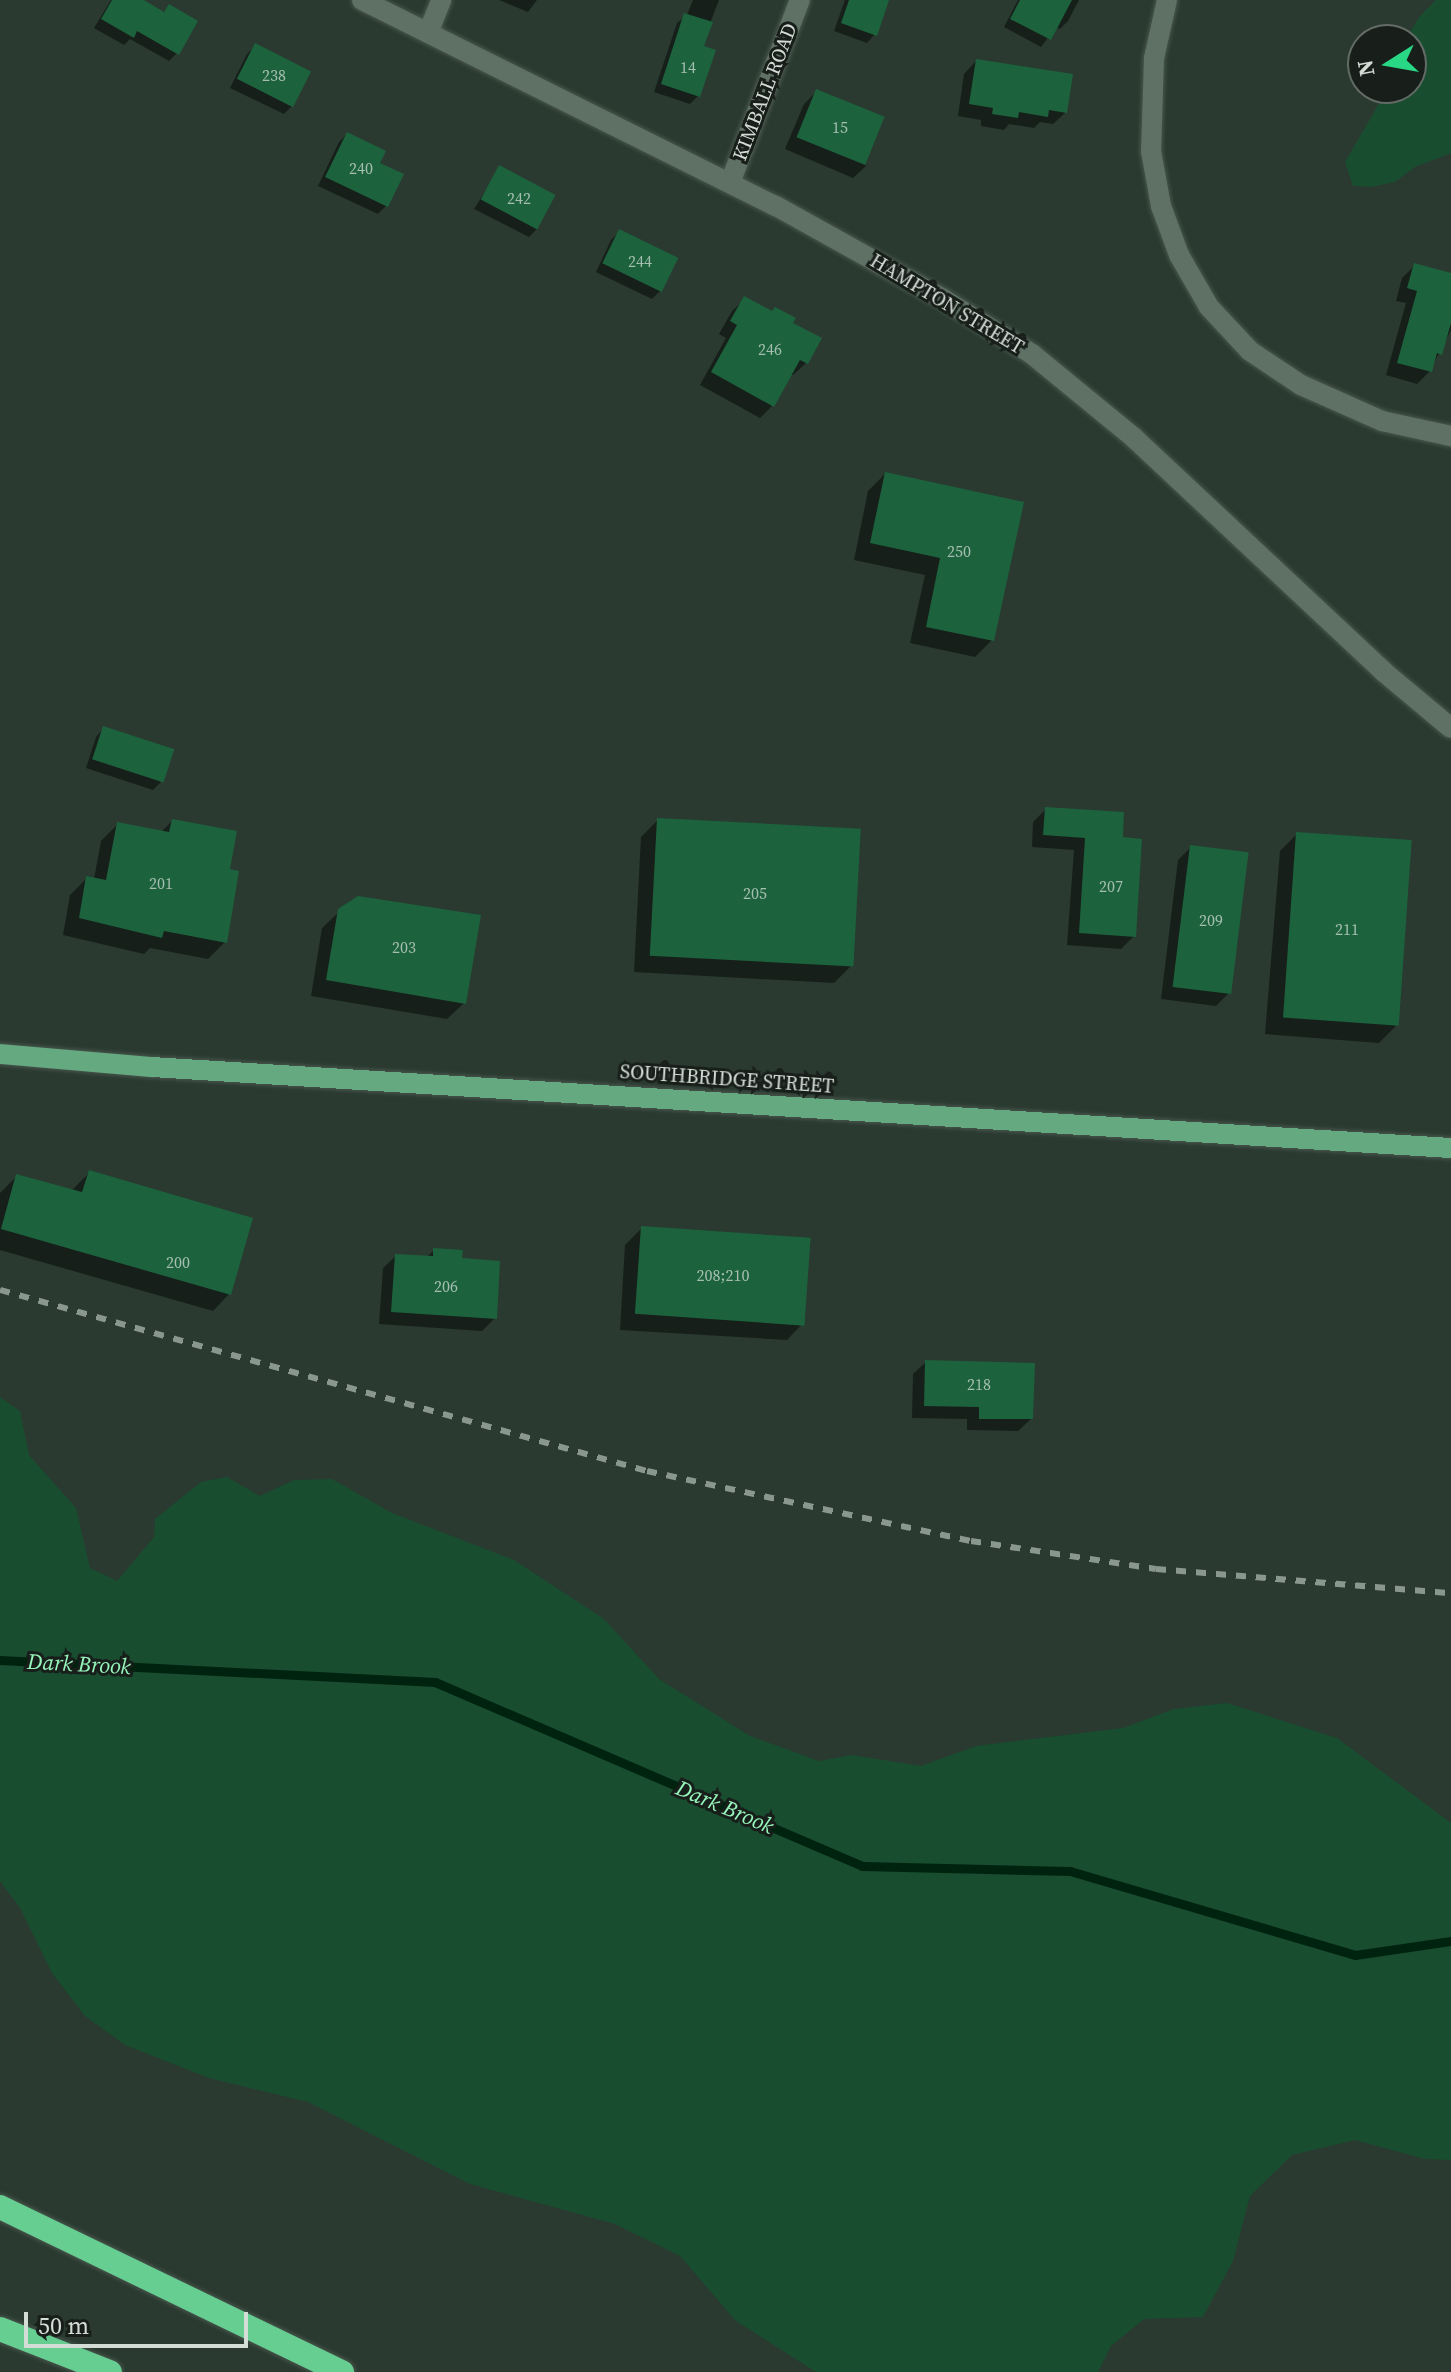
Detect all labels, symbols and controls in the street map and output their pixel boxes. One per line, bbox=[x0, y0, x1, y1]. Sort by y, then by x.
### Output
street label: KIMBALL ROAD bbox=[728, 20, 802, 164]
north arrow bbox=[1347, 24, 1427, 104]
house number: 14 bbox=[680, 57, 696, 77]
text: N bbox=[1349, 57, 1382, 79]
house number: 238 bbox=[262, 65, 286, 85]
house number: 15 bbox=[832, 117, 848, 137]
house number: 240 bbox=[349, 158, 373, 178]
house number: 242 bbox=[507, 188, 531, 208]
street label: HAMPTON STREET bbox=[866, 249, 1028, 359]
house number: 244 bbox=[628, 251, 652, 271]
house number: 246 bbox=[758, 339, 782, 359]
house number: 250 bbox=[947, 541, 971, 561]
house number: 201 bbox=[149, 873, 173, 893]
house number: 207 bbox=[1099, 876, 1123, 896]
house number: 205 bbox=[743, 883, 767, 903]
house number: 209 bbox=[1199, 910, 1223, 930]
house number: 211 bbox=[1335, 919, 1359, 939]
house number: 203 bbox=[392, 937, 416, 957]
street label: SOUTHBRIDGE STREET bbox=[619, 1060, 835, 1098]
house number: 200 bbox=[166, 1252, 190, 1272]
house number: 208;210 bbox=[697, 1265, 749, 1285]
house number: 206 bbox=[434, 1276, 458, 1296]
house number: 218 bbox=[967, 1374, 991, 1394]
water label: Dark Brook bbox=[27, 1648, 131, 1680]
water label: Dark Brook bbox=[672, 1775, 778, 1839]
scale bar bbox=[28, 2296, 252, 2346]
text: 50 m bbox=[38, 2309, 89, 2342]

